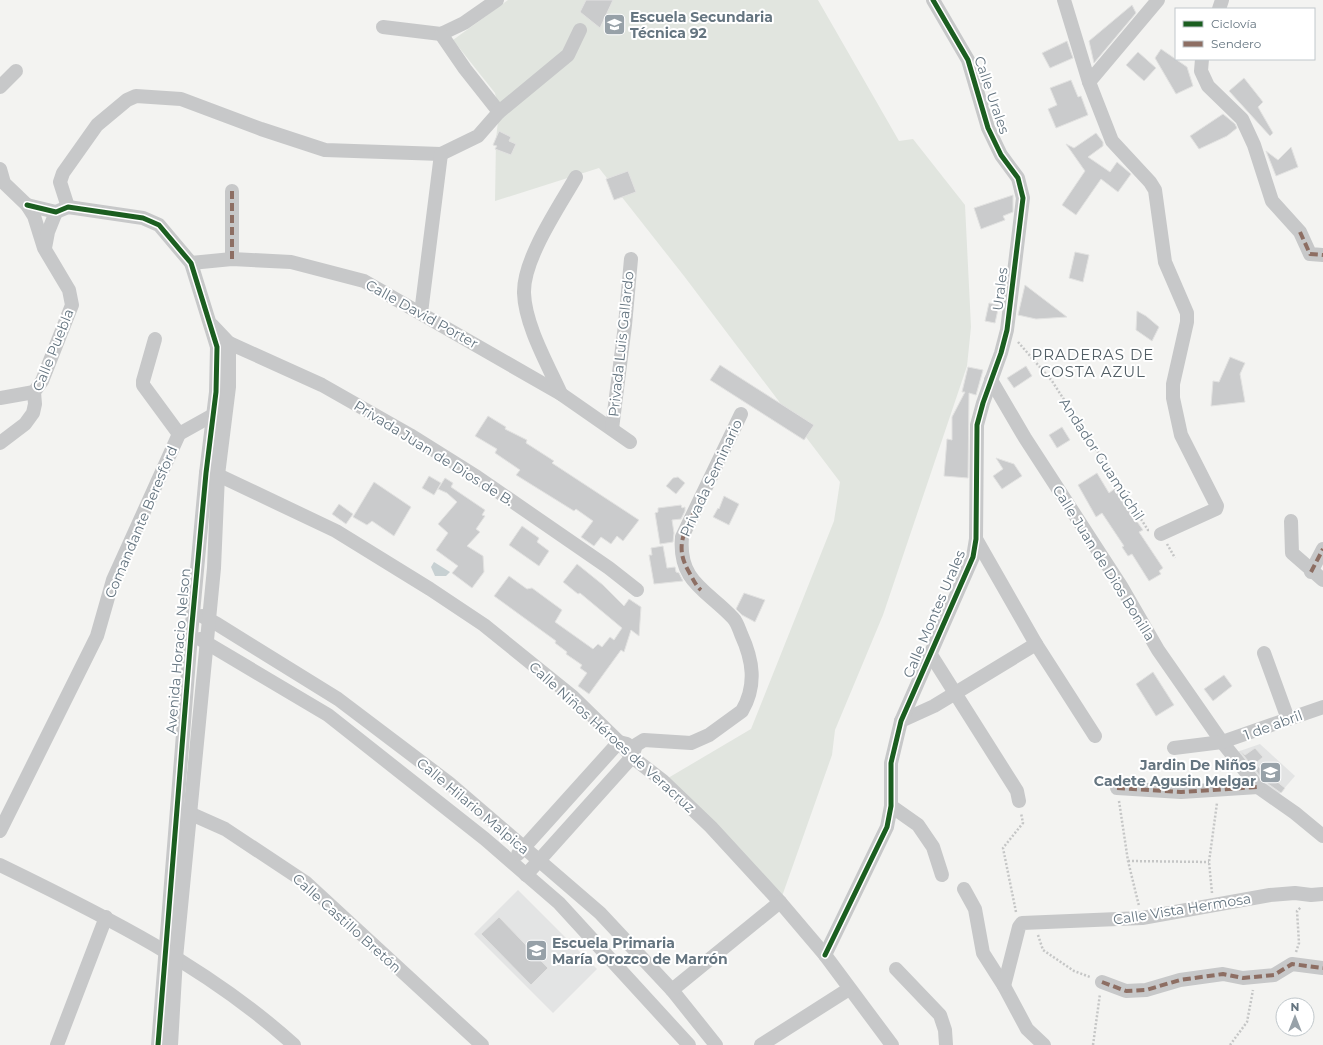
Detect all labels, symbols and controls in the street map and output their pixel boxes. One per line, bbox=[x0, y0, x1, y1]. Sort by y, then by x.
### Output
place label: Escuela Secundaria Técnica 92 bbox=[630, 8, 773, 42]
legend bbox=[1175, 8, 1315, 60]
school or university icon: Escuela Secundaria Técnica 92 bbox=[602, 12, 628, 38]
text: Ciclovía bbox=[1211, 16, 1257, 31]
text: Sendero bbox=[1211, 36, 1261, 51]
street label: Calle Urales bbox=[970, 54, 1014, 136]
street label: Urales bbox=[988, 266, 1012, 312]
street label: Privada Luis Gallardo bbox=[604, 270, 638, 418]
street label: Calle David Porter bbox=[363, 276, 482, 353]
street label: Calle Puebla bbox=[28, 306, 78, 394]
district label: PRADERAS DE COSTA AZUL bbox=[1032, 345, 1154, 381]
street label: Andador Guamúchil bbox=[1056, 394, 1148, 524]
street label: Privada Juan de Dios de B. bbox=[351, 396, 517, 510]
street label: Privada Seminario bbox=[676, 416, 746, 540]
street label: Comandante Beresford bbox=[101, 443, 181, 601]
street label: Calle Juan de Dios Bonilla bbox=[1049, 482, 1159, 644]
street label: Calle Montes Urales bbox=[899, 547, 969, 681]
street label: Avenida Horacio Nelson bbox=[162, 567, 194, 735]
street label: Calle Niños Héroes de Veracruz bbox=[525, 658, 699, 816]
street label: 1 de abril bbox=[1241, 706, 1305, 744]
street label: Calle Hilario Malpica bbox=[413, 754, 533, 858]
place label: Jardin De Niños Cadete Agusin Melgar bbox=[1094, 756, 1257, 790]
school or university icon: Jardin De Niños Cadete Agusin Melgar bbox=[1258, 760, 1284, 786]
street label: Calle Castillo Bretón bbox=[289, 869, 405, 977]
street label: Calle Vista Hermosa bbox=[1112, 889, 1252, 929]
place label: Escuela Primaria María Orozco de Marrón bbox=[552, 934, 728, 968]
school or university icon: Escuela Primaria María Orozco de Marrón bbox=[523, 938, 549, 964]
north arrow bbox=[1275, 997, 1315, 1037]
text: N bbox=[1291, 1000, 1299, 1014]

